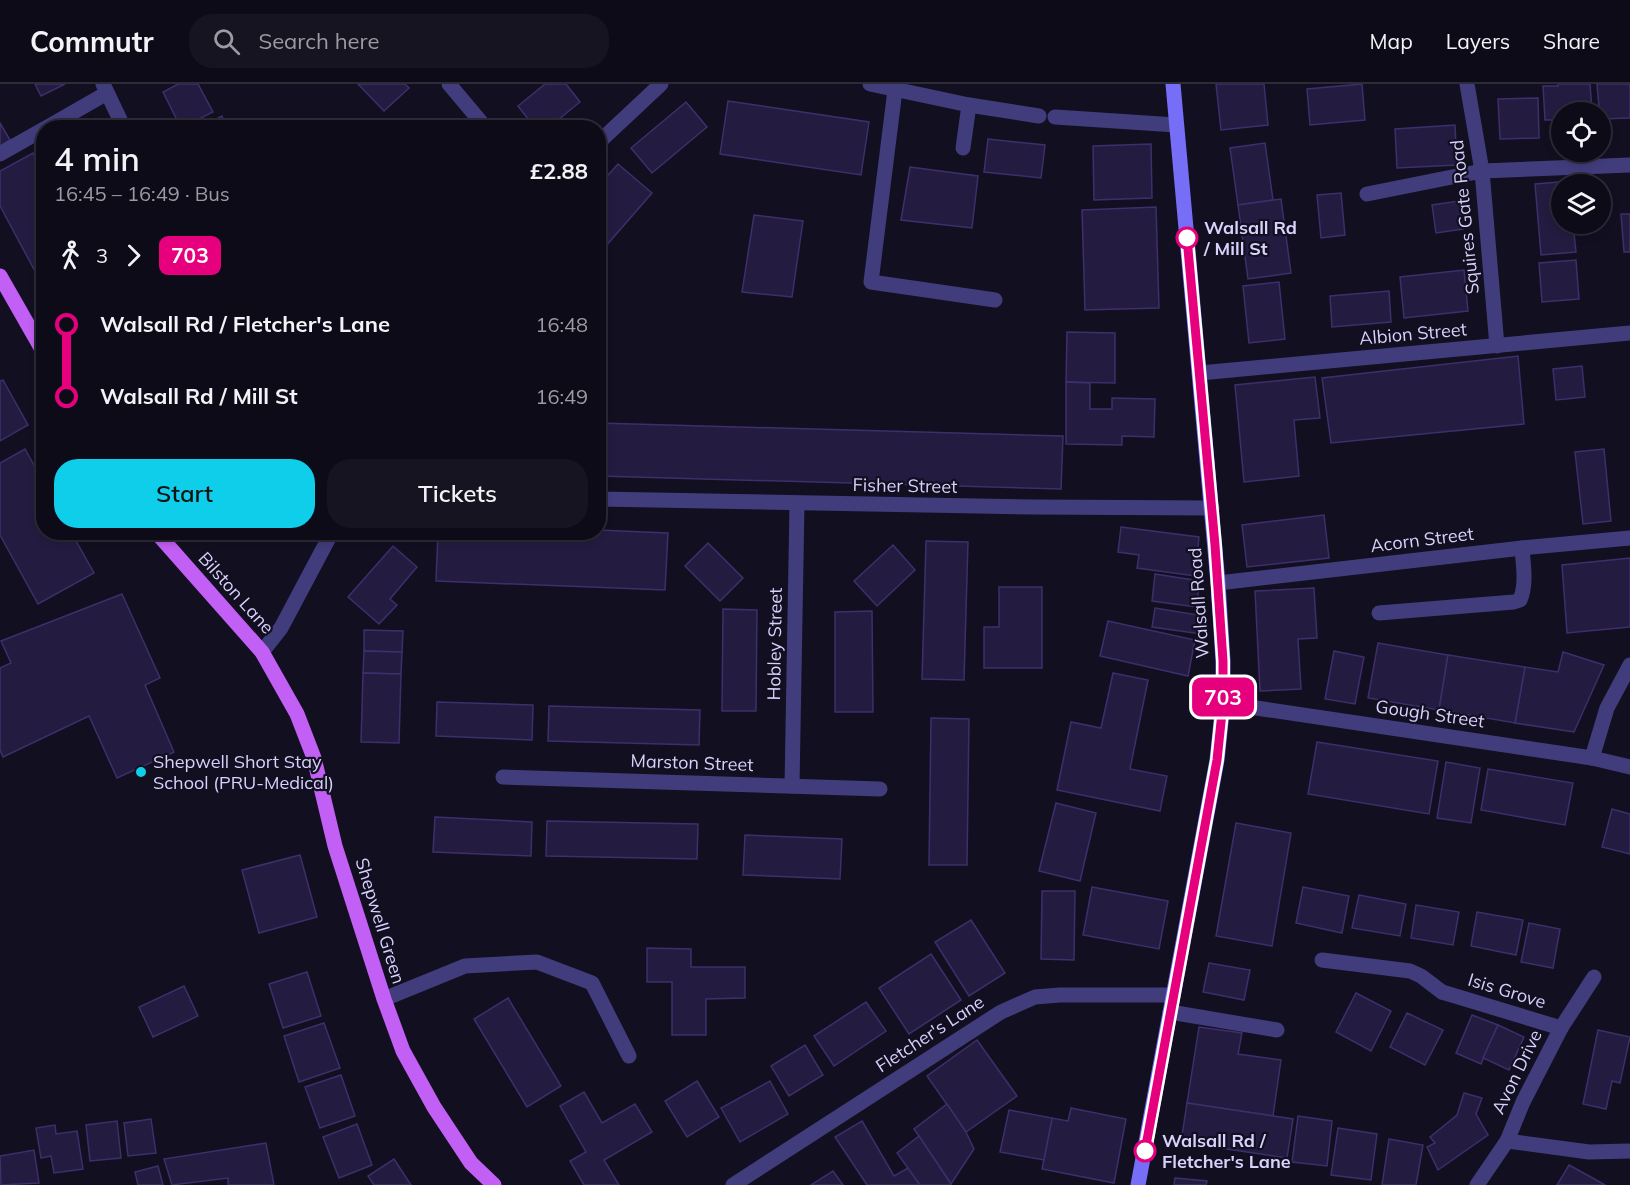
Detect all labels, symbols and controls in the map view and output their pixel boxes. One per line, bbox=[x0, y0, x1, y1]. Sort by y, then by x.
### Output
search box bbox=[189, 14, 609, 68]
text: Commutr bbox=[30, 24, 153, 59]
icon: search bbox=[210, 25, 243, 58]
text: Search here bbox=[258, 27, 379, 55]
text: Map bbox=[1370, 28, 1413, 54]
text: Layers bbox=[1446, 28, 1510, 54]
text: Share bbox=[1543, 28, 1600, 54]
map controls bbox=[1551, 102, 1611, 234]
button: locate bbox=[1551, 102, 1611, 162]
text: 4 min bbox=[54, 138, 140, 179]
street label: Squires Gate Road bbox=[1445, 139, 1484, 295]
text: £2.88 bbox=[530, 157, 588, 185]
button: layers bbox=[1551, 174, 1611, 234]
text: 16:45 – 16:49 · Bus bbox=[54, 181, 230, 206]
place label: Walsall Rd / Mill St bbox=[1203, 216, 1297, 260]
marker: Walsall Rd / Mill St bbox=[1176, 227, 1198, 249]
icon: walk bbox=[54, 239, 87, 272]
icon: forward bbox=[117, 239, 150, 272]
text: 703 bbox=[171, 242, 209, 268]
text: 3 bbox=[96, 243, 108, 268]
text: Walsall Rd / Fletcher's Lane bbox=[100, 310, 390, 338]
text: 16:48 bbox=[535, 312, 588, 337]
street label: Albion Street bbox=[1358, 317, 1468, 350]
text: Walsall Rd / Mill St bbox=[100, 382, 298, 410]
text: 16:49 bbox=[535, 384, 588, 409]
button: Start bbox=[54, 459, 315, 528]
button: Tickets bbox=[327, 459, 588, 528]
street label: Fisher Street bbox=[852, 473, 958, 498]
street label: Acorn Street bbox=[1369, 522, 1475, 557]
street label: Bilston Lane bbox=[194, 547, 279, 638]
street label: Walsall Road bbox=[1183, 547, 1214, 659]
street label: Hobley Street bbox=[762, 587, 787, 701]
line badge: 703 bbox=[1188, 678, 1258, 716]
text: 703 bbox=[1204, 684, 1242, 710]
street label: Gough Street bbox=[1374, 694, 1486, 733]
street label: Marston Street bbox=[630, 749, 754, 776]
place label: Shepwell Short Stay School (PRU-Medical) bbox=[153, 750, 334, 794]
marker: Shepwell Short Stay School (PRU-Medical) bbox=[134, 765, 148, 779]
street label: Shepwell Green bbox=[350, 855, 411, 987]
street label: Isis Grove bbox=[1465, 968, 1549, 1013]
street label: Fletcher's Lane bbox=[871, 990, 988, 1077]
street label: Avon Drive bbox=[1486, 1026, 1547, 1118]
place label: Walsall Rd / Fletcher's Lane bbox=[1162, 1129, 1291, 1173]
marker: Walsall Rd / Fletcher's Lane bbox=[1134, 1140, 1156, 1162]

